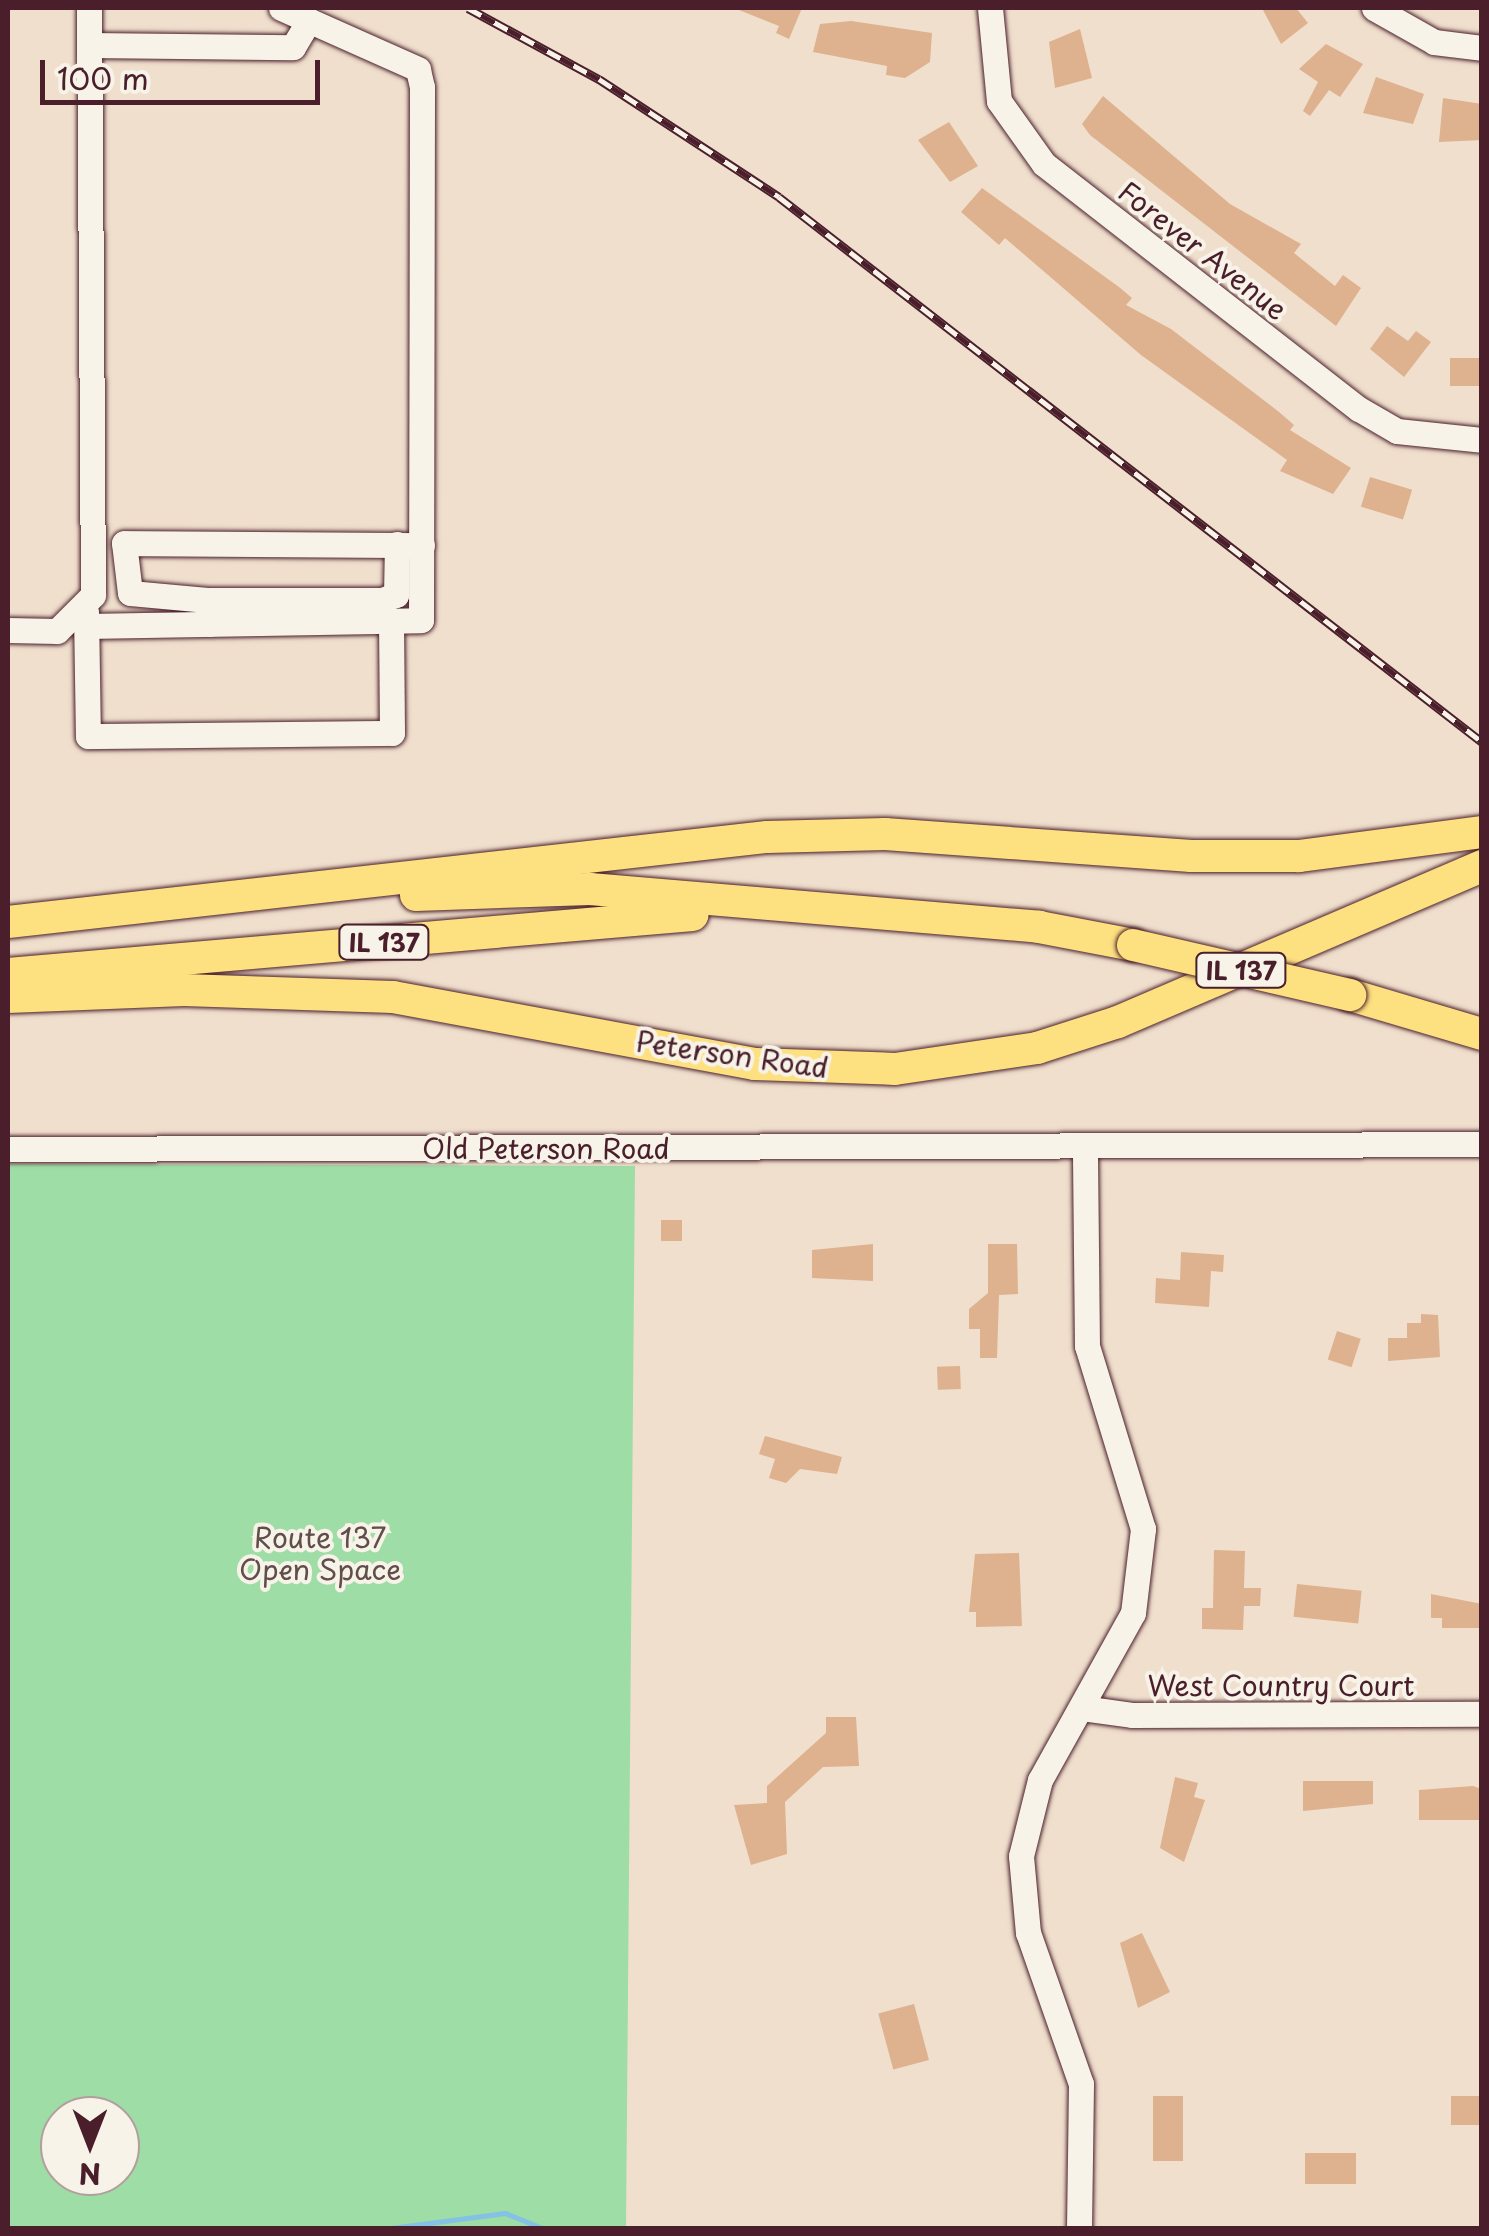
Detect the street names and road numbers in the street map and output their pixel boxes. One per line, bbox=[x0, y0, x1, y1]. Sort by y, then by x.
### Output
street label: Forever Avenue bbox=[1112, 174, 1294, 326]
road number: IL 137 bbox=[336, 922, 432, 962]
road number: IL 137 bbox=[1194, 950, 1288, 990]
street label: Peterson Road bbox=[634, 1024, 830, 1084]
street label: Old Peterson Road bbox=[421, 1131, 671, 1165]
street label: West Country Court bbox=[1145, 1668, 1417, 1702]

